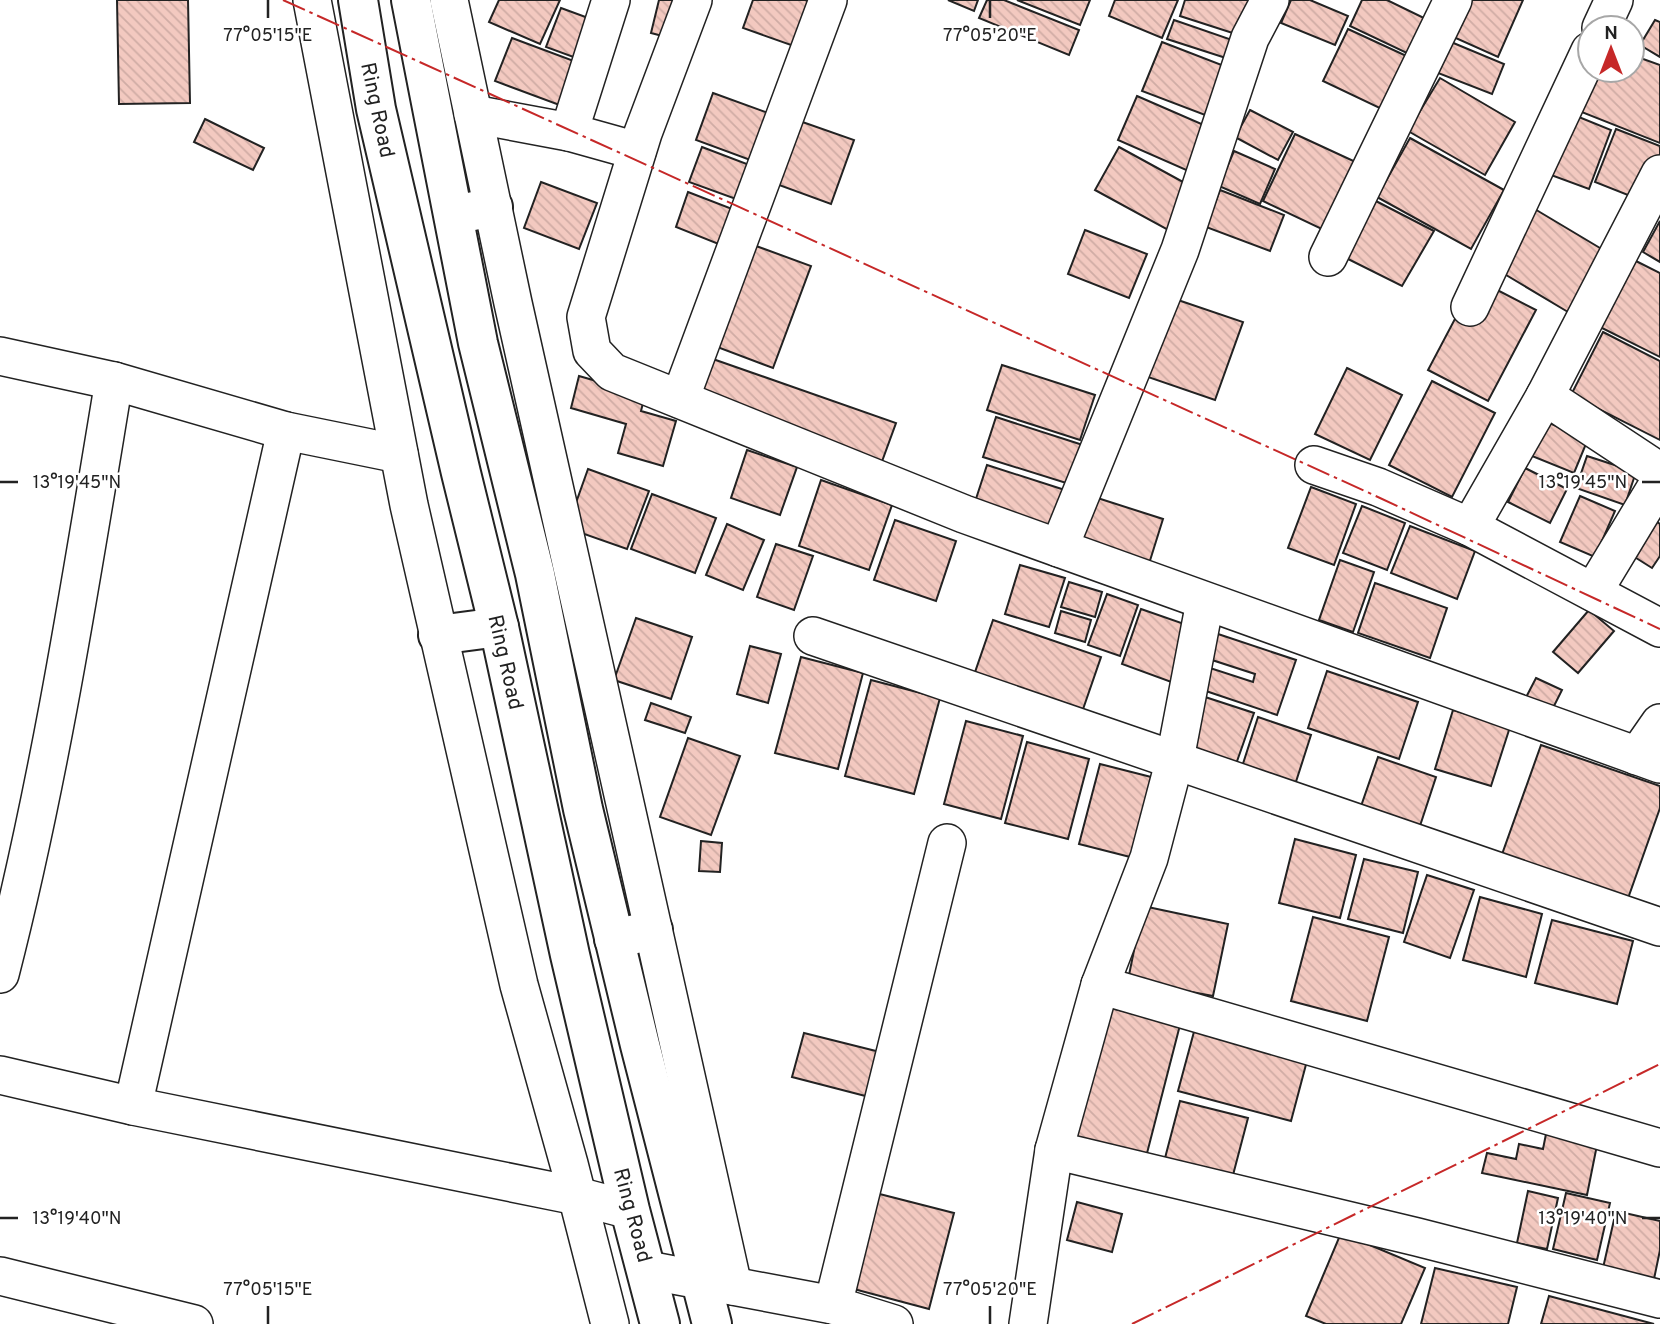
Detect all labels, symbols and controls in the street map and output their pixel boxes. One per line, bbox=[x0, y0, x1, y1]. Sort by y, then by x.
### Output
north arrow bbox=[1576, 14, 1646, 84]
text: N bbox=[1604, 22, 1618, 46]
text: 77°05'15"E bbox=[223, 25, 313, 48]
text: 77°05'20"E bbox=[943, 25, 1037, 48]
street label: Ring Road bbox=[353, 60, 400, 160]
text: 13°19'45"N bbox=[33, 472, 121, 495]
text: 13°19'45"N bbox=[1539, 472, 1627, 495]
street label: Ring Road bbox=[480, 612, 529, 713]
street label: Ring Road bbox=[606, 1165, 657, 1266]
text: 13°19'40"N bbox=[33, 1208, 121, 1231]
text: 13°19'40"N bbox=[1539, 1208, 1627, 1231]
text: 77°05'15"E bbox=[223, 1279, 313, 1302]
text: 77°05'20"E bbox=[943, 1279, 1037, 1302]

